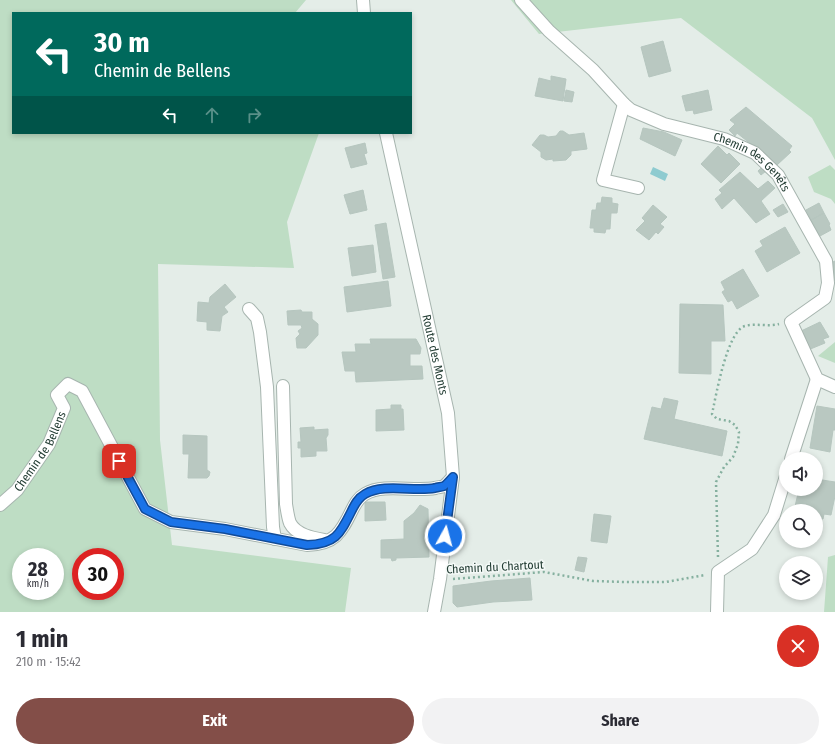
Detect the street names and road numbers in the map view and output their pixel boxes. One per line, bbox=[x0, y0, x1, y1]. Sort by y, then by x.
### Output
street label: Chemin des Genêts bbox=[712, 130, 793, 194]
street label: Route des Monts bbox=[419, 313, 451, 396]
street label: Chemin de Bellens bbox=[11, 409, 69, 494]
street label: Chemin du Chartout bbox=[446, 557, 544, 577]

